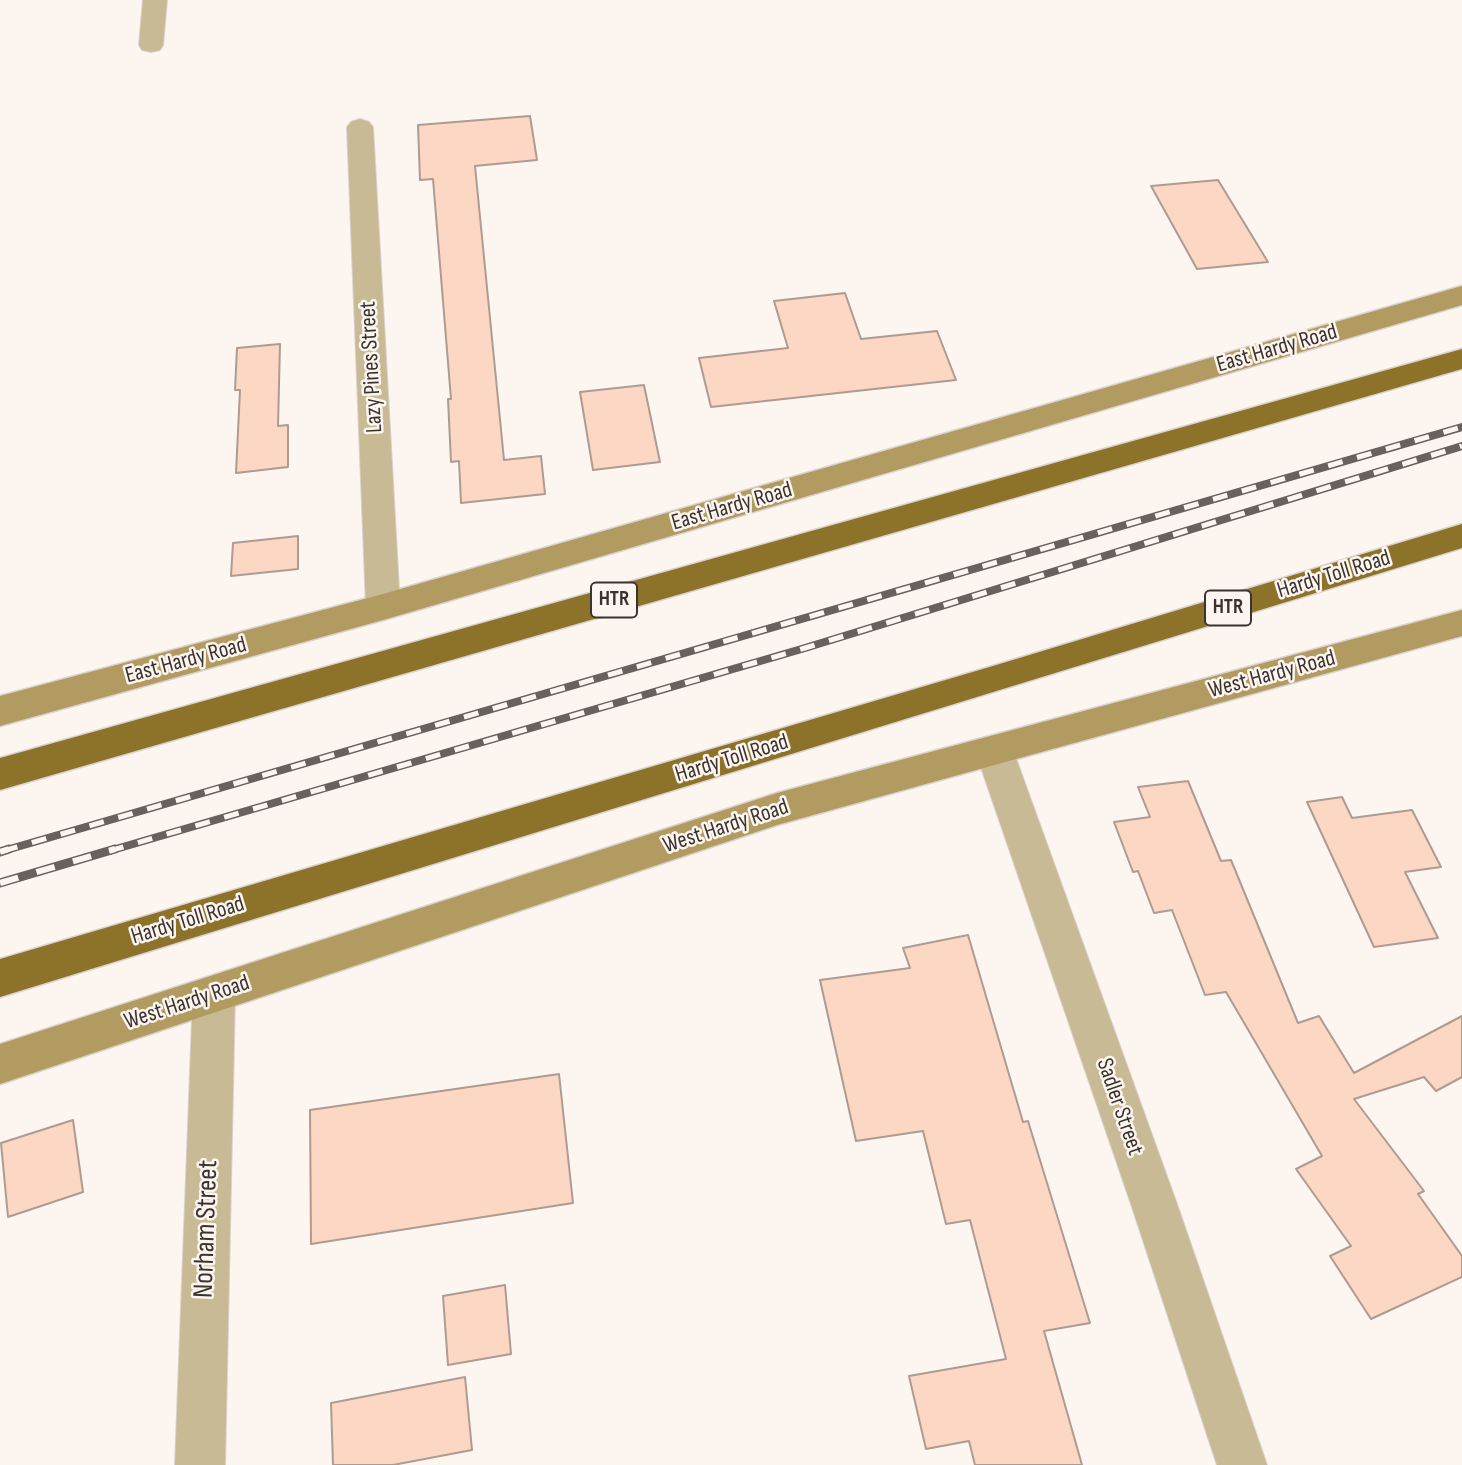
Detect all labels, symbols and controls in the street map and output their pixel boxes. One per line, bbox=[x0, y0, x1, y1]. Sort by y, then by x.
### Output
street label: Lazy Pines Street bbox=[355, 300, 389, 434]
street label: East Hardy Road bbox=[1214, 319, 1340, 379]
street label: East Hardy Road bbox=[669, 477, 795, 537]
street label: Hardy Toll Road bbox=[1274, 545, 1394, 605]
road number: HTR bbox=[591, 582, 637, 618]
road number: HTR bbox=[1205, 590, 1251, 626]
street label: East Hardy Road bbox=[122, 632, 250, 690]
street label: West Hardy Road bbox=[1206, 645, 1338, 705]
street label: Hardy Toll Road bbox=[672, 729, 792, 789]
street label: West Hardy Road bbox=[660, 794, 792, 860]
street label: Hardy Toll Road bbox=[128, 891, 248, 951]
street label: West Hardy Road bbox=[121, 970, 253, 1036]
street label: Sadler Street bbox=[1090, 1055, 1148, 1159]
street label: Norham Street bbox=[188, 1159, 226, 1299]

